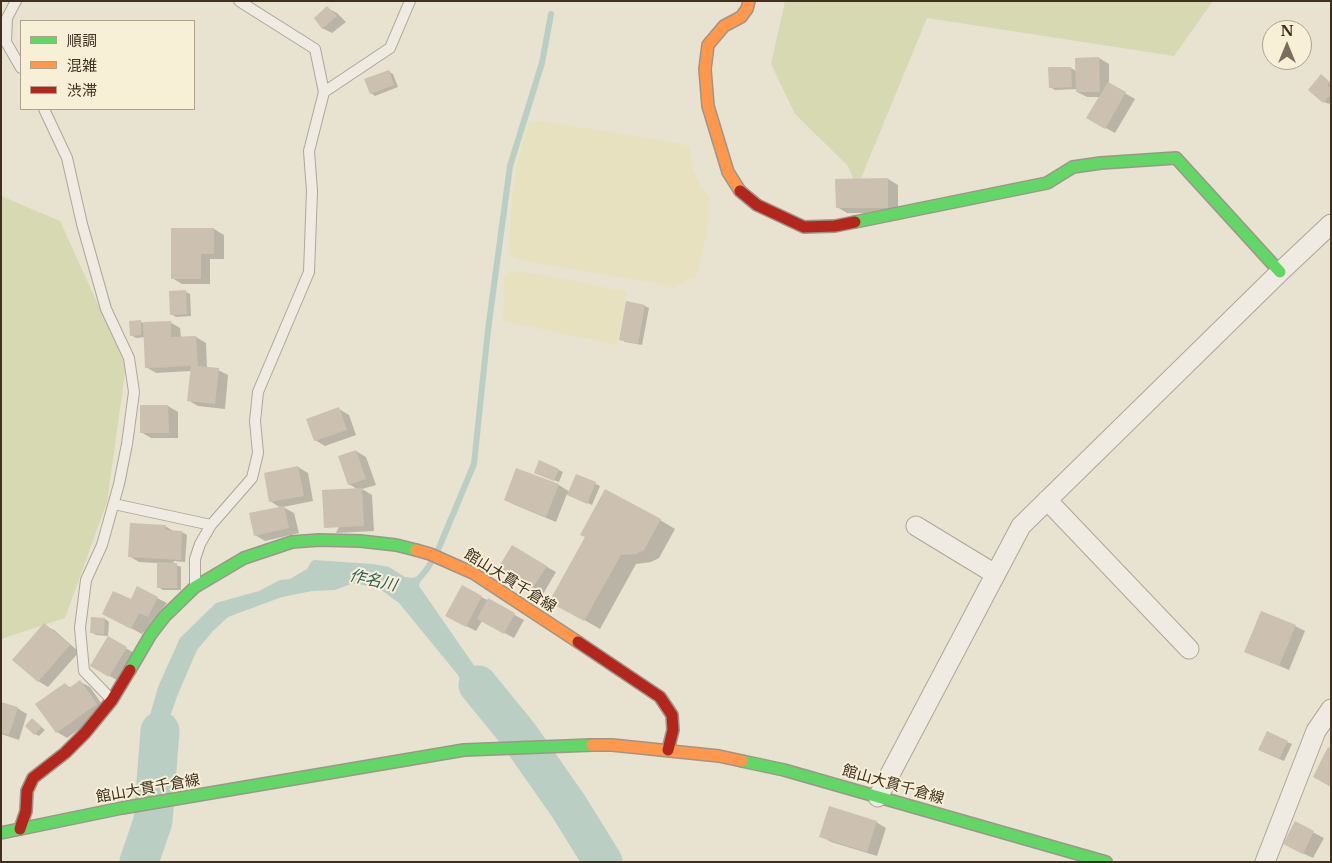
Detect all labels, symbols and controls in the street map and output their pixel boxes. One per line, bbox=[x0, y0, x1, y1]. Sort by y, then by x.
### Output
legend bbox=[20, 20, 195, 110]
north arrow bbox=[1262, 20, 1312, 70]
text: N bbox=[1280, 22, 1294, 40]
text: 順調 bbox=[67, 31, 97, 50]
text: 混雑 bbox=[67, 56, 97, 75]
text: 渋滞 bbox=[67, 81, 97, 100]
street label: 館山大貫千倉線 bbox=[461, 546, 559, 616]
water label: 作名川 bbox=[347, 566, 399, 596]
street label: 館山大貫千倉線 bbox=[840, 762, 946, 808]
street label: 館山大貫千倉線 bbox=[95, 771, 201, 807]

